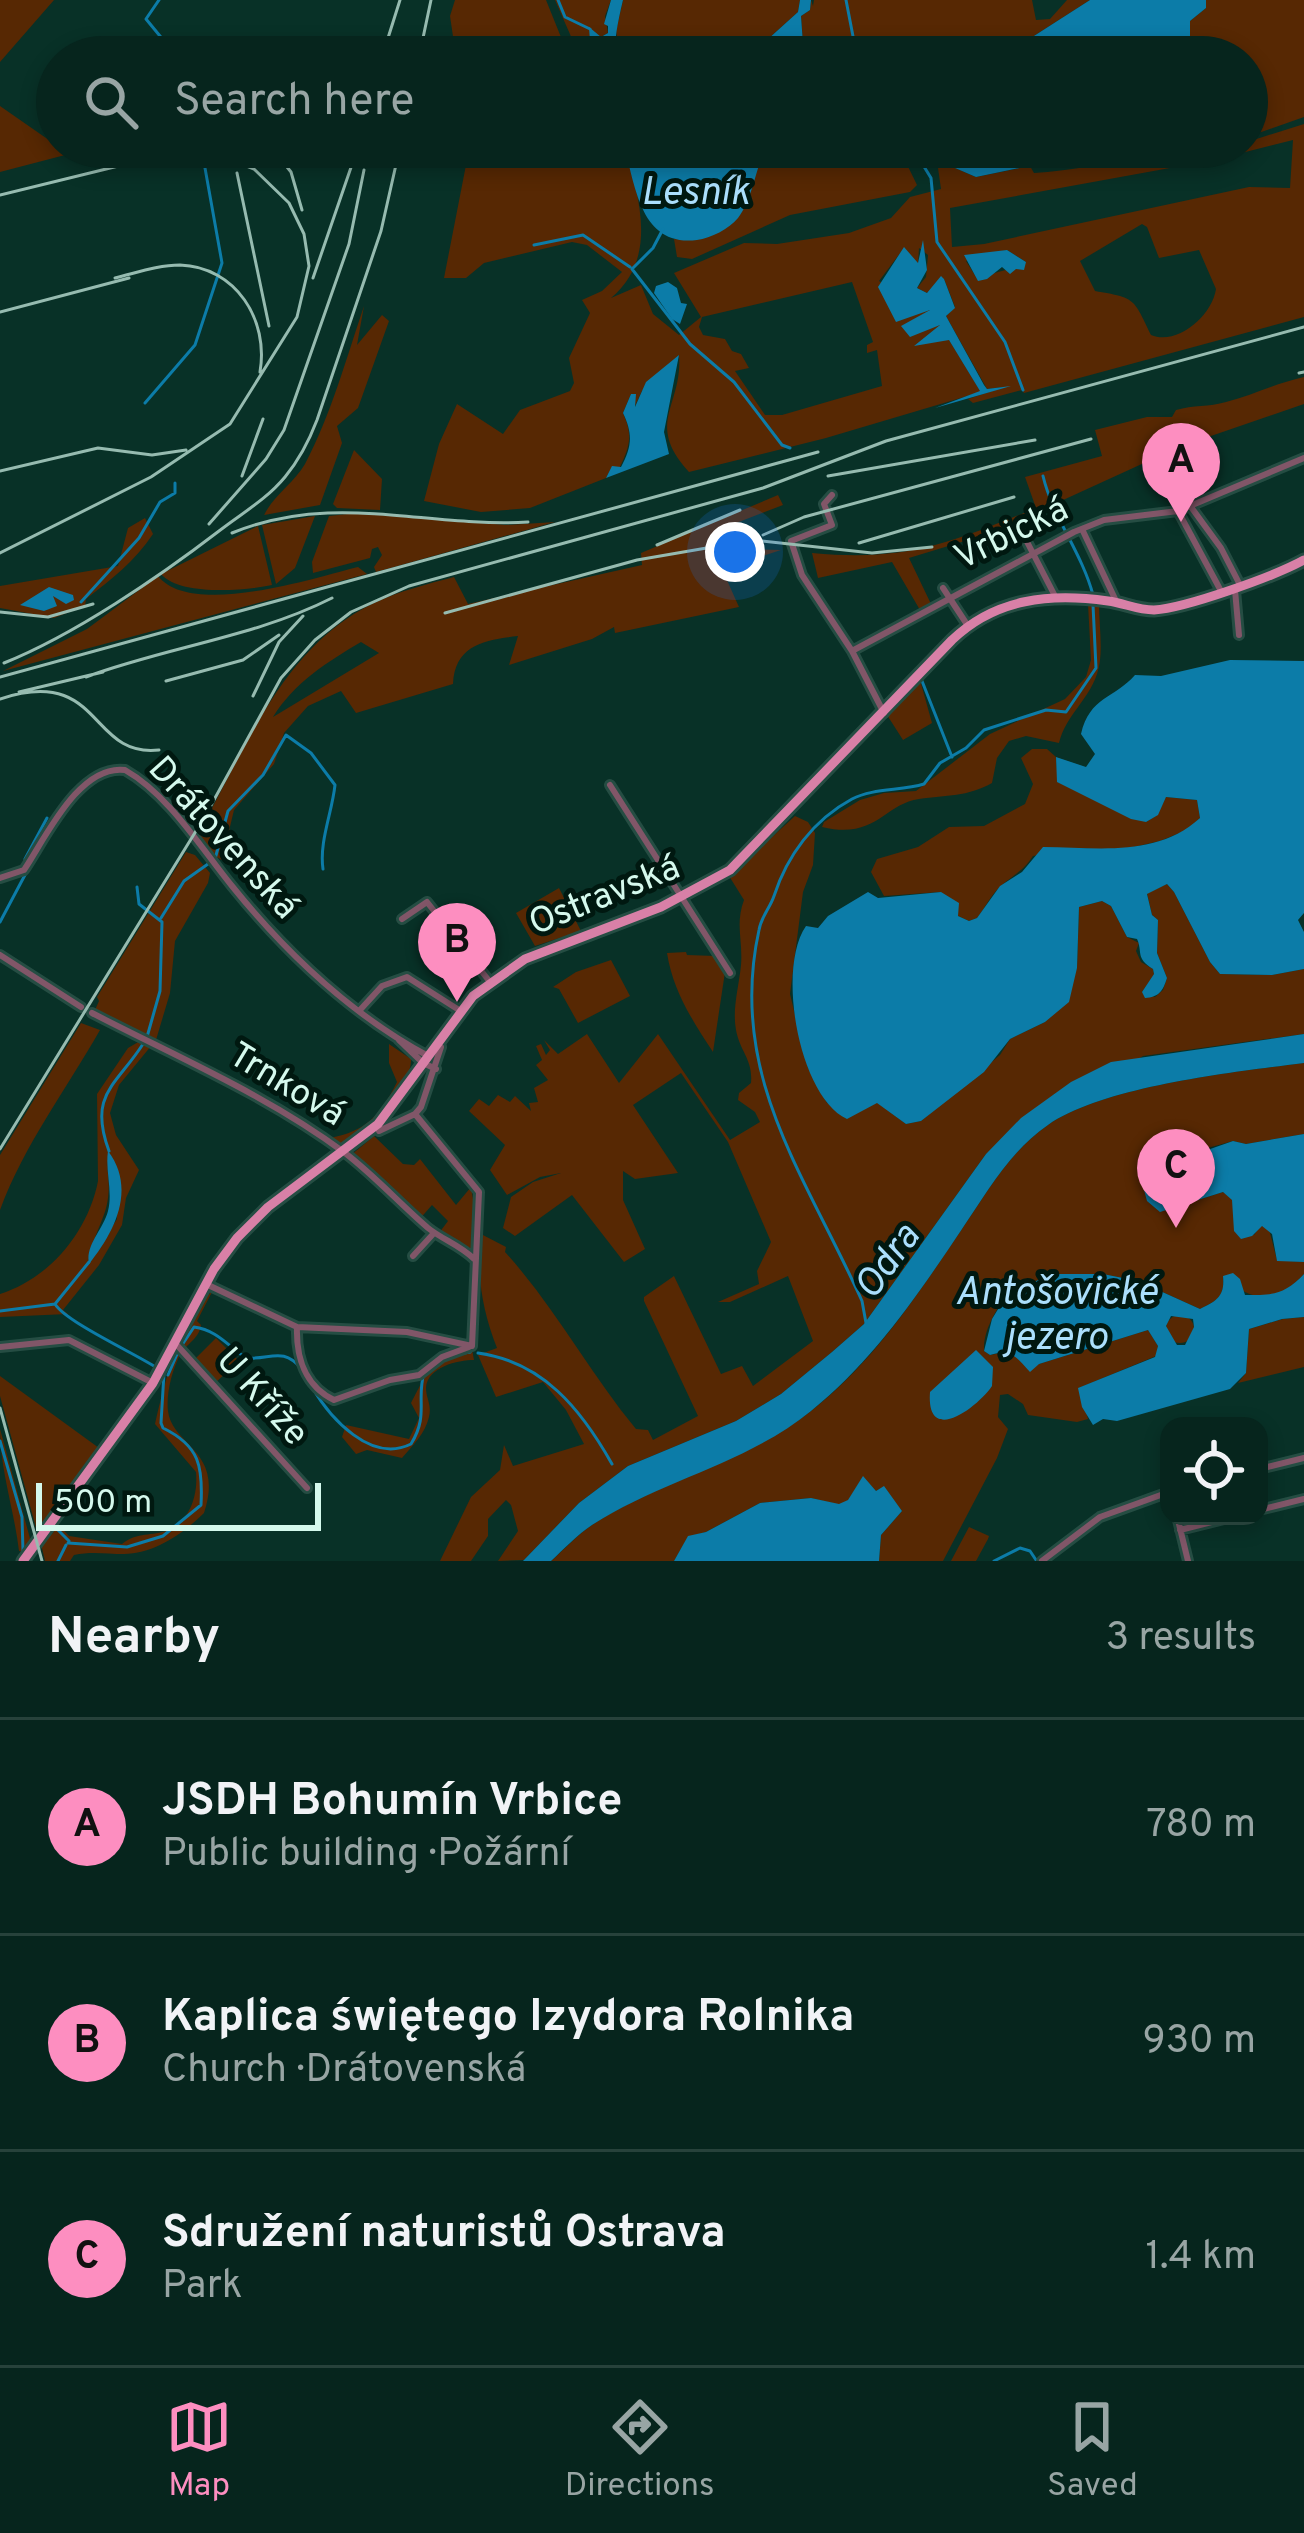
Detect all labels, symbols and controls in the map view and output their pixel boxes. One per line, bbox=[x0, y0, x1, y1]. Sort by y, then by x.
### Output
search box bbox=[36, 36, 1268, 168]
icon: search bbox=[78, 69, 144, 135]
text: Search here bbox=[174, 74, 414, 131]
water label: Lesník bbox=[641, 170, 751, 219]
pin: A bbox=[1142, 423, 1220, 522]
street label: Vrbická bbox=[947, 488, 1077, 582]
your location bbox=[705, 522, 765, 582]
street label: Drátovenská bbox=[137, 748, 307, 930]
street label: Ostravská bbox=[523, 846, 687, 948]
pin: B bbox=[418, 903, 496, 1002]
street label: Trnková bbox=[220, 1034, 352, 1138]
pin: C bbox=[1137, 1129, 1215, 1228]
water label: Odra bbox=[845, 1215, 933, 1311]
water label: Antošovické jezero bbox=[955, 1270, 1160, 1364]
street label: U Kříže bbox=[205, 1339, 317, 1457]
map controls bbox=[1160, 1417, 1268, 1525]
button: locate bbox=[1160, 1417, 1268, 1525]
scale bar bbox=[36, 1477, 321, 1530]
text: 500 m bbox=[54, 1483, 152, 1525]
text: Nearby bbox=[48, 1607, 220, 1672]
text: 3 results bbox=[1106, 1615, 1256, 1664]
text: JSDH Bohumín Vrbice bbox=[162, 1774, 622, 1831]
text: A bbox=[73, 1802, 101, 1851]
text: 780 m bbox=[1146, 1802, 1256, 1851]
text: Public building · Požární bbox=[162, 1831, 570, 1880]
text: Kaplica świętego Izydora Rolnika bbox=[162, 1990, 854, 2047]
text: B bbox=[74, 2018, 100, 2067]
text: 930 m bbox=[1142, 2018, 1256, 2067]
text: Church · Drátovenská bbox=[162, 2047, 526, 2096]
text: Sdružení naturistů Ostrava bbox=[162, 2206, 726, 2263]
text: C bbox=[75, 2234, 99, 2283]
text: 1.4 km bbox=[1146, 2234, 1256, 2283]
text: Park bbox=[162, 2263, 243, 2312]
tab: Map bbox=[166, 2394, 232, 2508]
tab: Directions bbox=[565, 2394, 715, 2508]
tab: Saved bbox=[1047, 2394, 1138, 2508]

